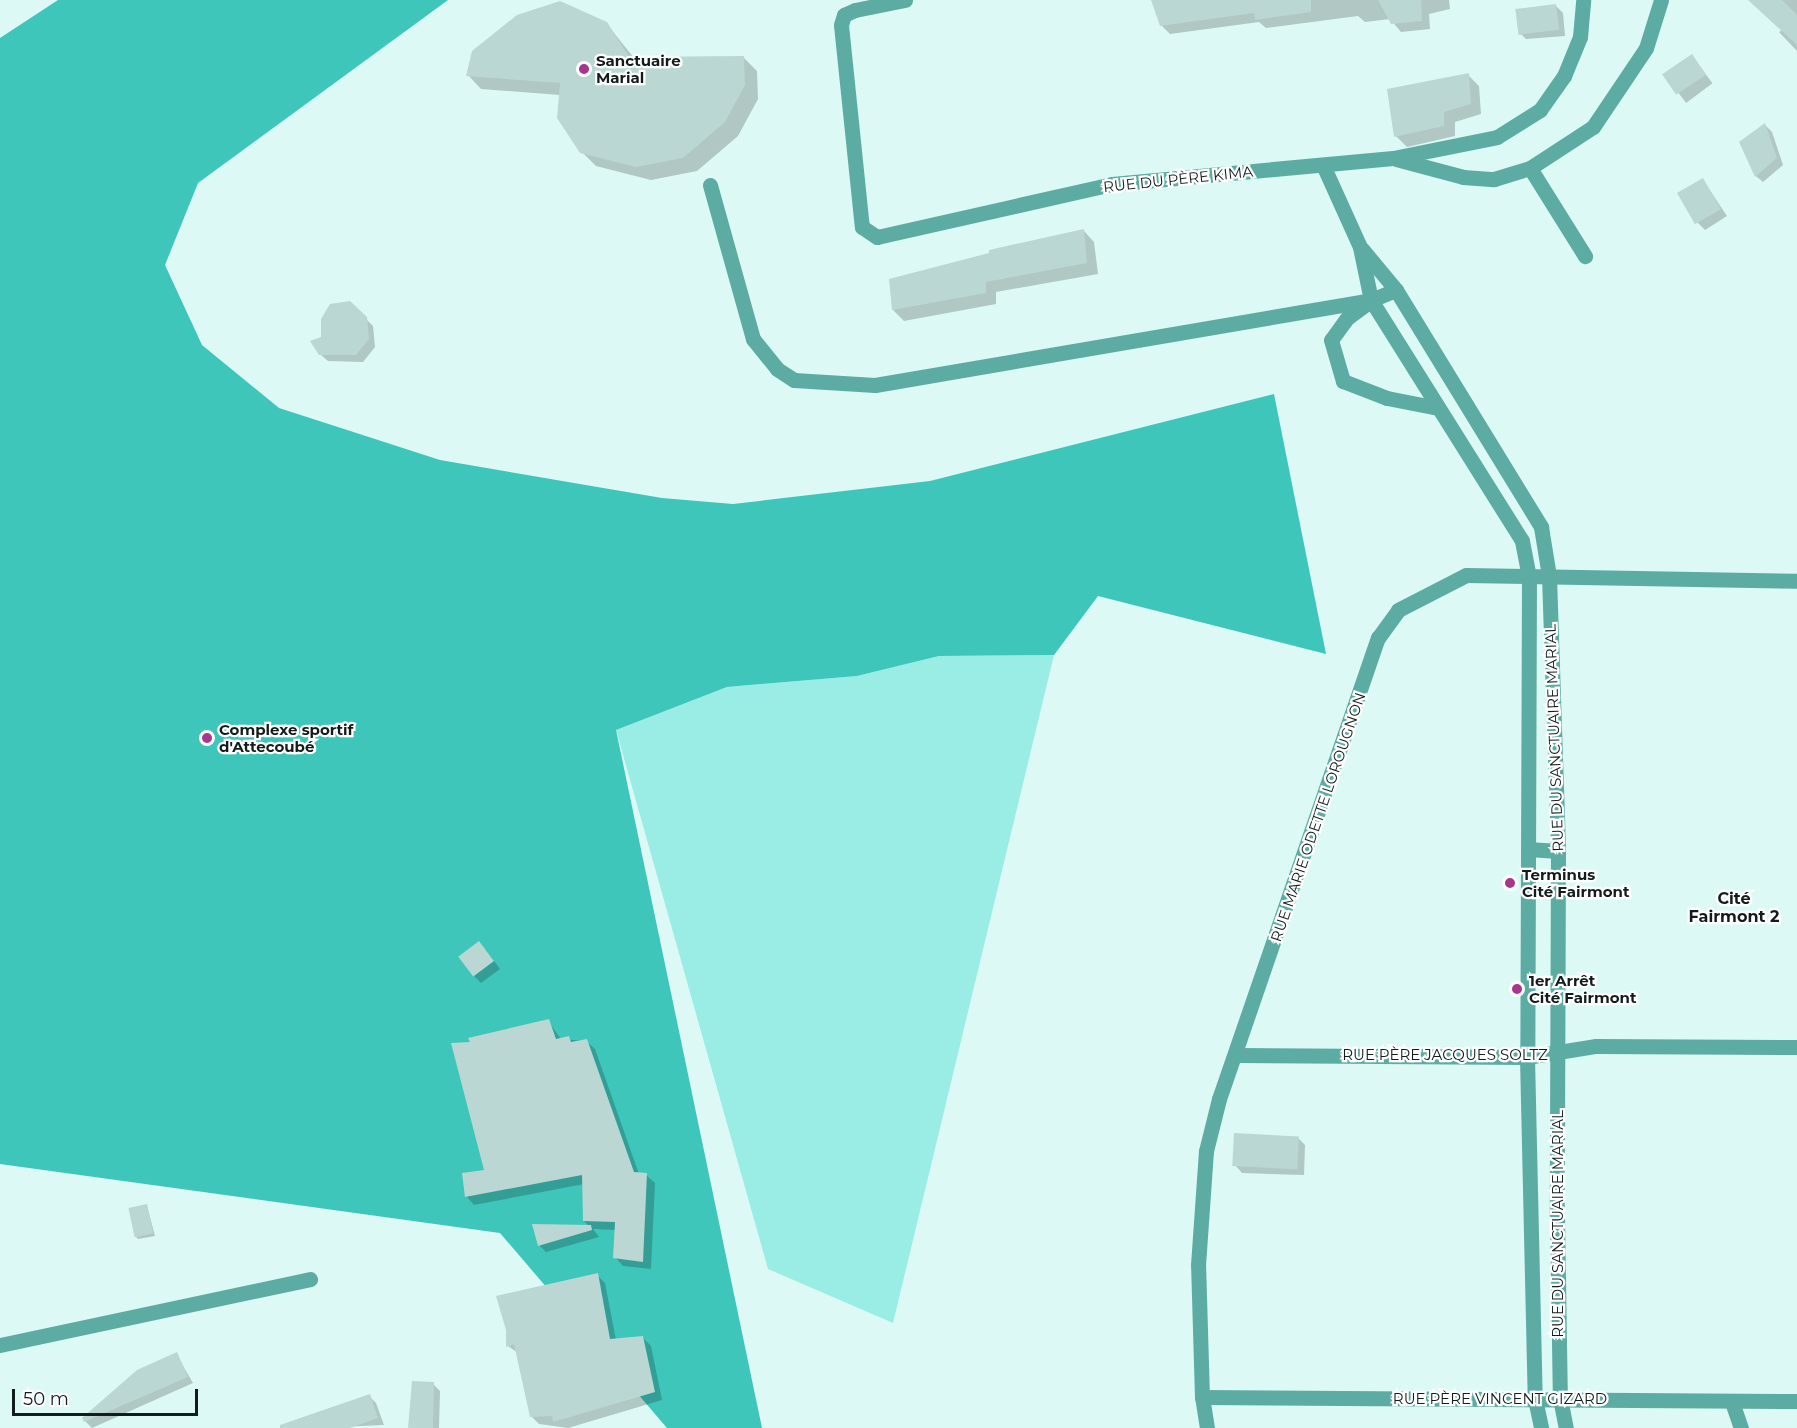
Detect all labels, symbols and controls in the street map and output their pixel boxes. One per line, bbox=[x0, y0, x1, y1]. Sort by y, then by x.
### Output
place label: Sanctuaire Marial bbox=[596, 51, 681, 86]
marker: Sanctuaire Marial bbox=[577, 62, 591, 76]
street label: RUE DU PÈRE KIMA bbox=[1102, 162, 1254, 196]
street label: RUE DU SANCTUAIRE MARIAL bbox=[1541, 624, 1567, 852]
street label: RUE MARIE ODETTE LOROUGNON bbox=[1267, 690, 1369, 944]
place label: Complexe sportif d'Attecoubé bbox=[219, 720, 353, 755]
marker: Complexe sportif d'Attecoubé bbox=[200, 731, 214, 745]
place label: Terminus Cité Fairmont bbox=[1522, 865, 1629, 900]
marker: Terminus Cité Fairmont bbox=[1503, 876, 1517, 890]
district label: Cité Fairmont 2 bbox=[1689, 889, 1779, 927]
place label: 1er Arrêt Cité Fairmont bbox=[1529, 971, 1636, 1006]
marker: 1er Arrêt Cité Fairmont bbox=[1510, 982, 1524, 996]
street label: RUE PÈRE JACQUES SOLTZ bbox=[1342, 1046, 1548, 1064]
street label: RUE DU SANCTUAIRE MARIAL bbox=[1549, 1110, 1567, 1338]
scale bar bbox=[15, 1377, 201, 1415]
text: 50 m bbox=[23, 1388, 69, 1410]
street label: RUE PÈRE VINCENT GIZARD bbox=[1393, 1390, 1607, 1408]

